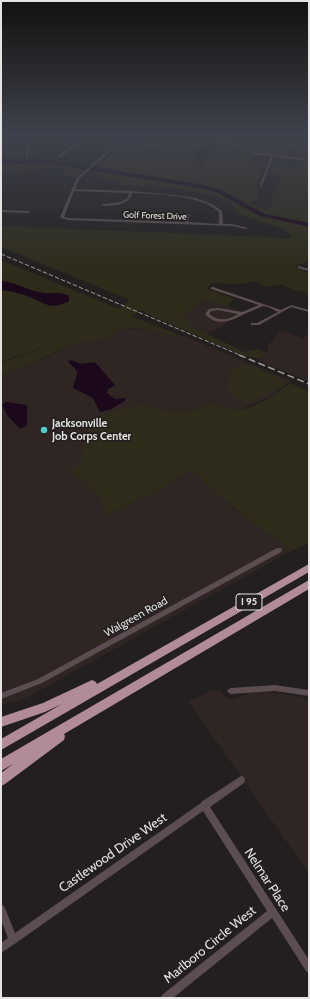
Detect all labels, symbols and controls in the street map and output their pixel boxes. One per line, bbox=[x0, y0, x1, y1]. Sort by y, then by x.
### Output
street label: Golf Forest Drive bbox=[123, 209, 187, 223]
place label: Jacksonville Job Corps Center bbox=[52, 417, 131, 443]
marker: Jacksonville Job Corps Center bbox=[39, 425, 49, 435]
street label: Walgreen Road bbox=[102, 594, 170, 640]
road number: I 95 bbox=[236, 594, 262, 610]
street label: Castlewood Drive West bbox=[56, 810, 170, 896]
street label: Nelmar Place bbox=[241, 845, 293, 915]
street label: Marlboro Circle West bbox=[161, 903, 259, 987]

